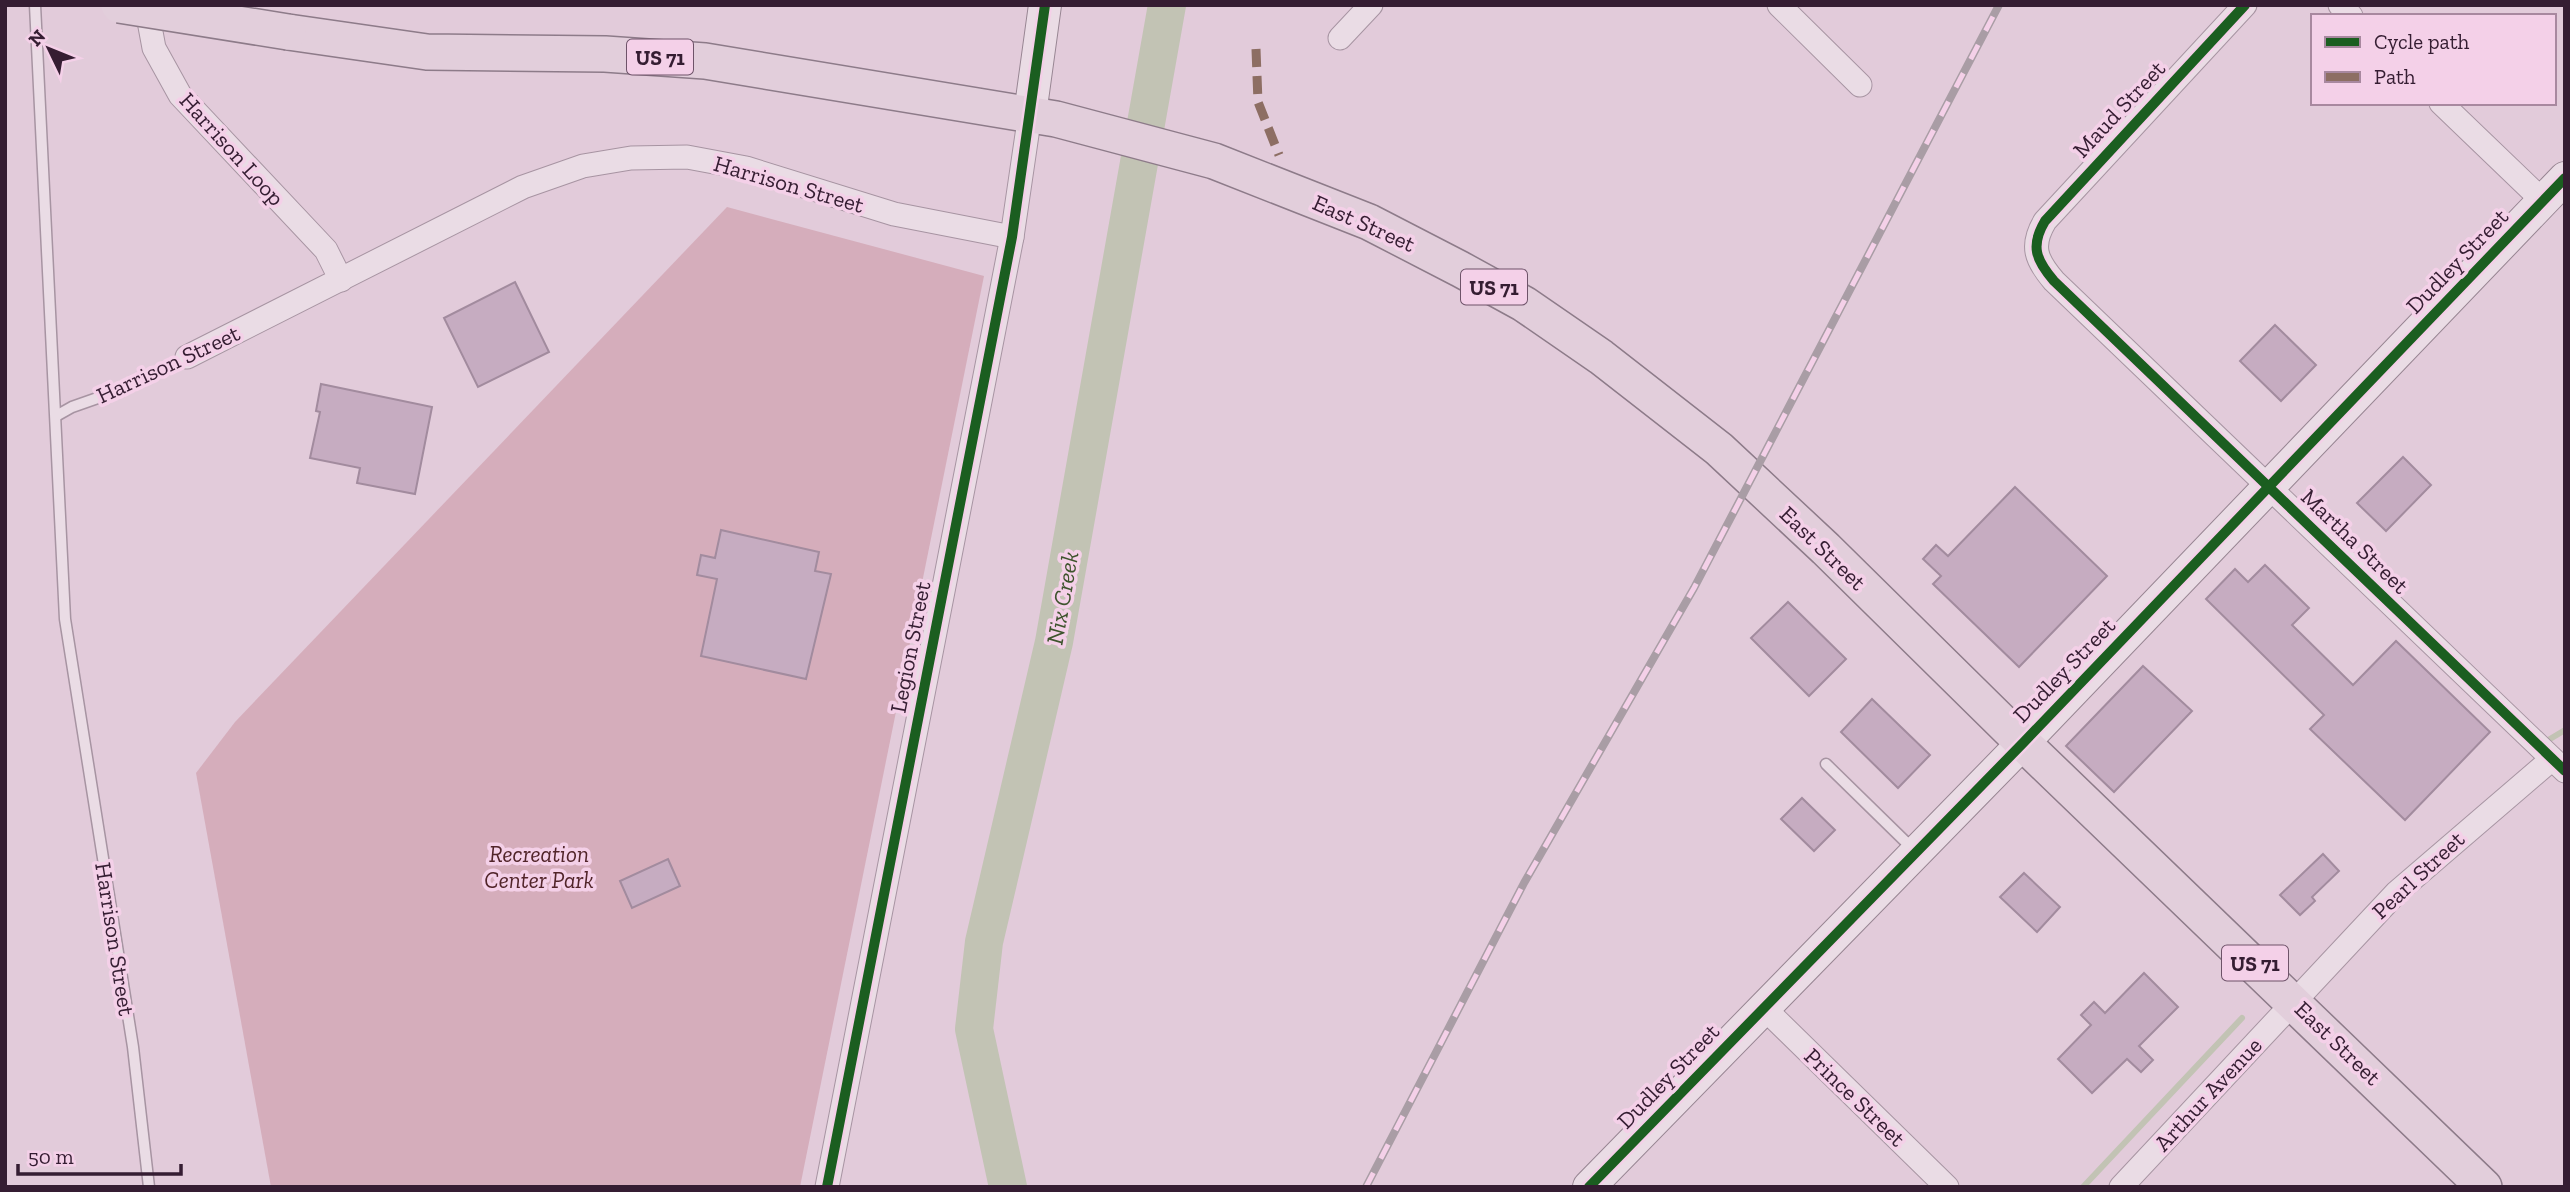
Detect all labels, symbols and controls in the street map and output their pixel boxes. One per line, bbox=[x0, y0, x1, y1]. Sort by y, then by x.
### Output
north arrow bbox=[14, 14, 84, 84]
legend bbox=[2311, 14, 2556, 105]
text: N bbox=[24, 25, 50, 51]
text: Cycle path bbox=[2374, 29, 2469, 54]
road number: US 71 bbox=[627, 40, 693, 74]
street label: Maud Street bbox=[2067, 54, 2171, 163]
text: Path bbox=[2374, 64, 2416, 89]
street label: Harrison Loop bbox=[174, 86, 290, 212]
street label: Harrison Street bbox=[711, 149, 868, 219]
street label: East Street bbox=[1308, 188, 1420, 258]
street label: Dudley Street bbox=[2400, 202, 2514, 319]
road number: US 71 bbox=[1461, 270, 1527, 304]
street label: Harrison Street bbox=[92, 318, 245, 409]
street label: Martha Street bbox=[2295, 483, 2415, 600]
street label: East Street bbox=[1774, 500, 1872, 596]
water label: Nix Creek bbox=[1040, 549, 1085, 647]
street label: Legion Street bbox=[884, 579, 937, 715]
street label: Dudley Street bbox=[2007, 611, 2121, 728]
street label: Pearl Street bbox=[2366, 825, 2470, 925]
park label: Recreation Center Park bbox=[484, 840, 594, 894]
street label: Harrison Street bbox=[89, 860, 141, 1018]
road number: US 71 bbox=[2222, 946, 2288, 981]
street label: East Street bbox=[2289, 995, 2387, 1091]
street label: Dudley Street bbox=[1611, 1017, 1725, 1134]
street label: Arthur Avenue bbox=[2148, 1031, 2268, 1157]
street label: Prince Street bbox=[1799, 1042, 1912, 1152]
scale bar bbox=[18, 1132, 180, 1176]
text: 50 m bbox=[28, 1144, 74, 1169]

